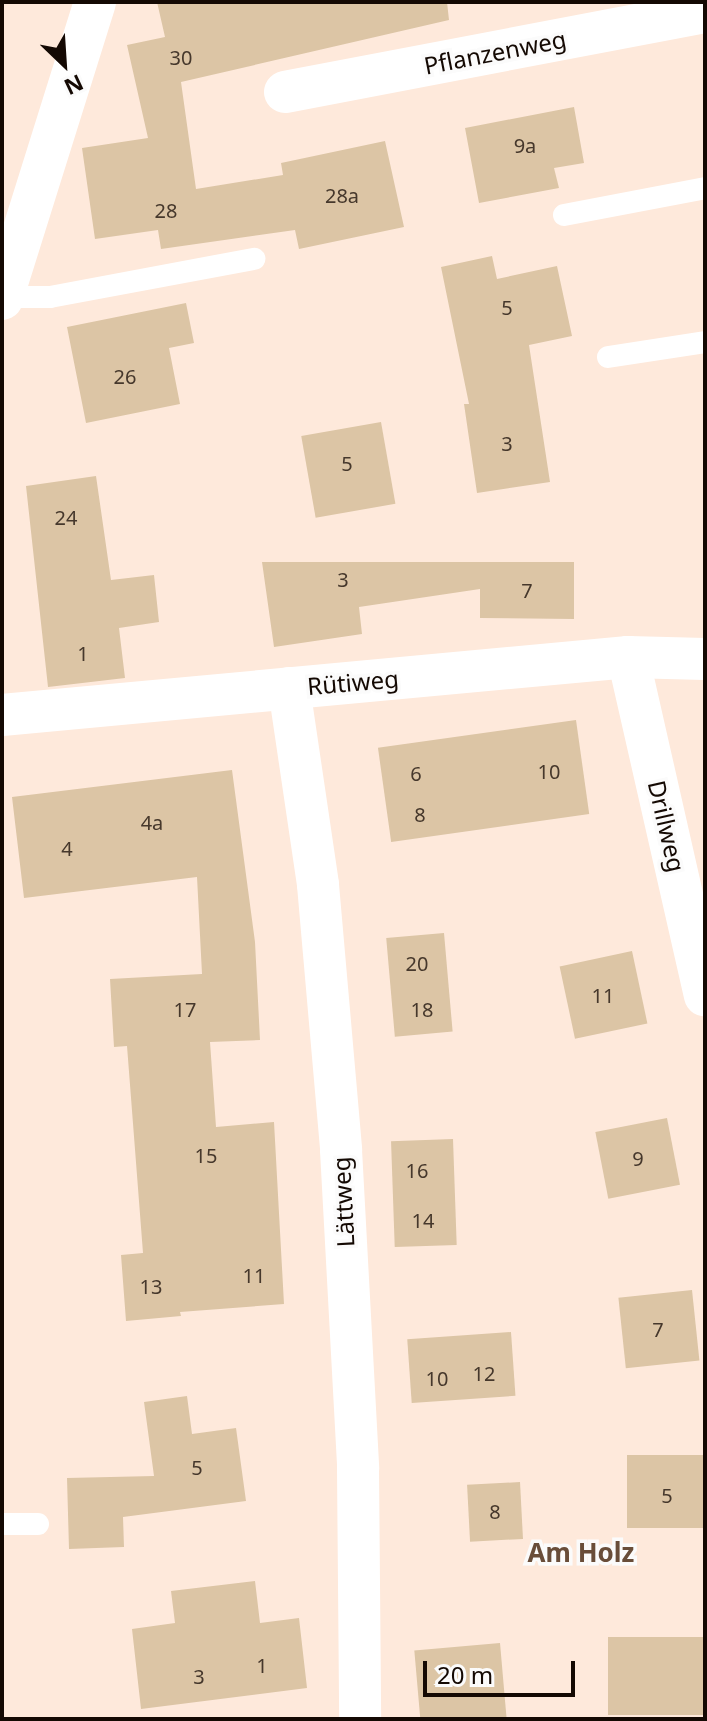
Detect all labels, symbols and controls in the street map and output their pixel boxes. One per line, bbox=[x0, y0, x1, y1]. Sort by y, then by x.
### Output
north arrow bbox=[24, 24, 104, 104]
street label: Pflanzenweg bbox=[422, 24, 568, 80]
house number: 30 bbox=[170, 45, 192, 69]
text: N bbox=[60, 68, 89, 103]
house number: 9a bbox=[514, 133, 536, 157]
house number: 28a bbox=[325, 183, 359, 207]
house number: 28 bbox=[155, 198, 177, 222]
house number: 5 bbox=[501, 295, 513, 319]
house number: 26 bbox=[114, 364, 136, 388]
house number: 3 bbox=[501, 431, 513, 455]
house number: 5 bbox=[341, 451, 353, 475]
house number: 24 bbox=[55, 505, 77, 529]
house number: 3 bbox=[337, 567, 349, 591]
house number: 7 bbox=[521, 578, 533, 602]
house number: 1 bbox=[77, 641, 89, 665]
street label: Rütiweg bbox=[306, 664, 400, 700]
house number: 10 bbox=[538, 759, 560, 783]
house number: 6 bbox=[410, 761, 422, 785]
street label: Drillweg bbox=[642, 777, 692, 875]
house number: 8 bbox=[414, 802, 426, 826]
house number: 4a bbox=[141, 810, 163, 834]
house number: 4 bbox=[61, 836, 73, 860]
house number: 20 bbox=[406, 951, 428, 975]
house number: 11 bbox=[592, 983, 614, 1007]
house number: 17 bbox=[174, 997, 196, 1021]
house number: 18 bbox=[411, 997, 433, 1021]
house number: 15 bbox=[195, 1143, 217, 1167]
house number: 9 bbox=[632, 1146, 644, 1170]
street label: Lättweg bbox=[326, 1156, 360, 1248]
house number: 16 bbox=[406, 1158, 428, 1182]
house number: 14 bbox=[412, 1208, 434, 1232]
house number: 11 bbox=[243, 1263, 265, 1287]
house number: 13 bbox=[140, 1274, 162, 1298]
house number: 7 bbox=[652, 1317, 664, 1341]
house number: 12 bbox=[473, 1361, 495, 1385]
house number: 10 bbox=[426, 1366, 448, 1390]
house number: 5 bbox=[191, 1455, 203, 1479]
house number: 5 bbox=[661, 1483, 673, 1507]
house number: 8 bbox=[489, 1499, 501, 1523]
district label: Am Holz bbox=[528, 1537, 634, 1569]
scale bar bbox=[427, 1645, 579, 1695]
house number: 1 bbox=[256, 1653, 268, 1677]
text: 20 m bbox=[437, 1658, 493, 1691]
house number: 3 bbox=[193, 1664, 205, 1688]

